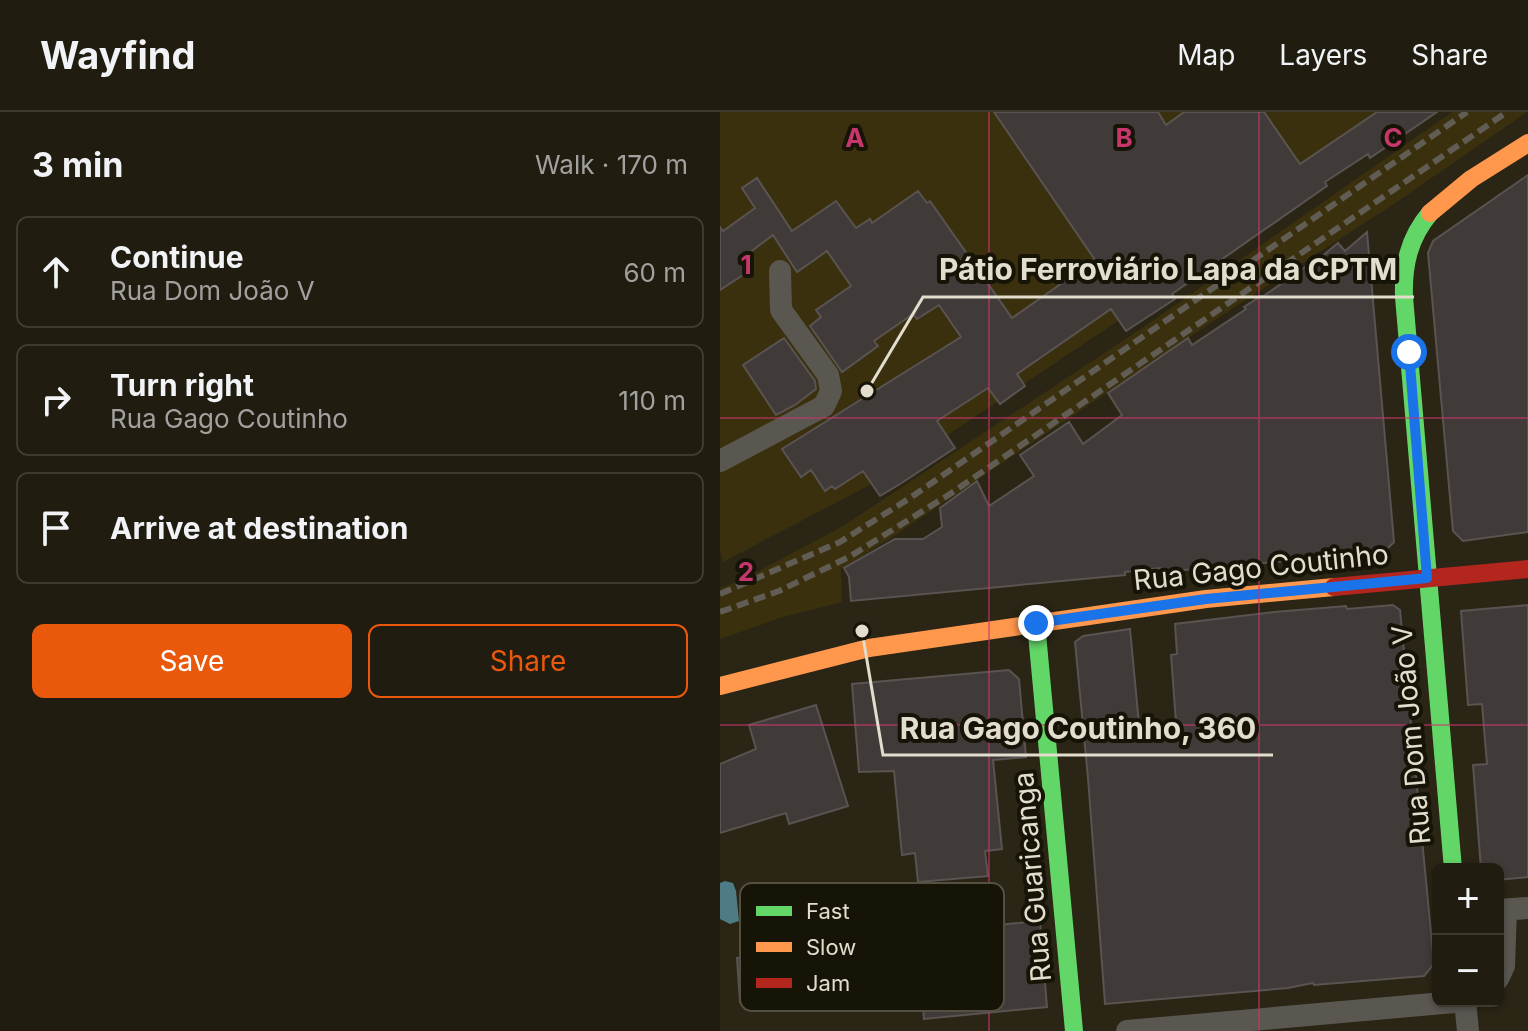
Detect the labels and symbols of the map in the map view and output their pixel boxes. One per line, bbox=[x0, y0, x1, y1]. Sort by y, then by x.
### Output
text: A bbox=[845, 122, 865, 153]
text: B bbox=[1115, 122, 1133, 153]
text: C bbox=[1383, 122, 1403, 153]
callout: Pátio Ferroviário Lapa da CPTM bbox=[923, 243, 1414, 297]
text: 1 bbox=[740, 249, 752, 280]
text: Pátio Ferroviário Lapa da CPTM bbox=[939, 251, 1397, 287]
route start bbox=[1391, 334, 1427, 370]
street label: Rua Gago Coutinho bbox=[1132, 537, 1390, 597]
text: 2 bbox=[738, 556, 754, 587]
route end bbox=[1018, 605, 1054, 641]
street label: Rua Dom João V bbox=[1384, 624, 1438, 846]
callout: Rua Gago Coutinho, 360 bbox=[883, 701, 1273, 755]
text: Rua Gago Coutinho, 360 bbox=[900, 710, 1256, 746]
street label: Rua Guaricanga bbox=[1006, 771, 1058, 983]
legend bbox=[740, 883, 1004, 1011]
text: Fast bbox=[806, 898, 850, 924]
text: Slow bbox=[806, 934, 856, 960]
text: Jam bbox=[806, 970, 850, 996]

